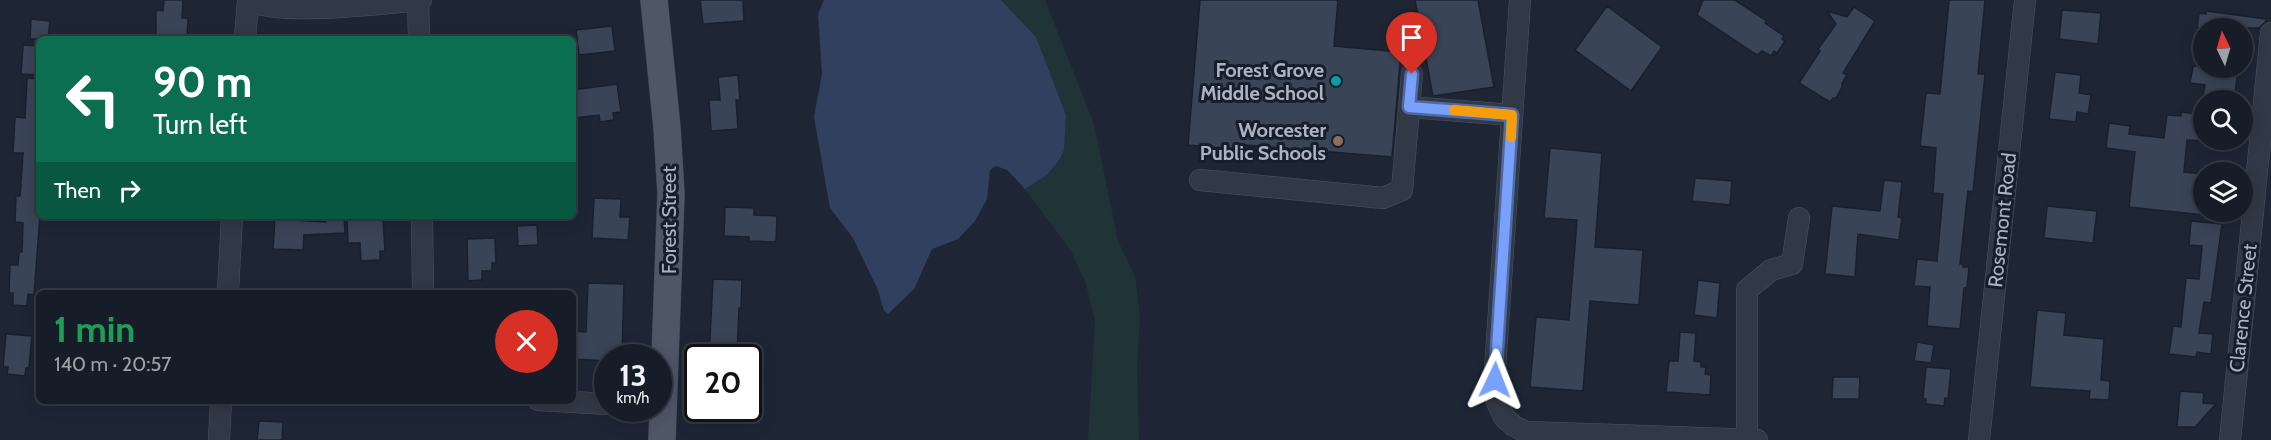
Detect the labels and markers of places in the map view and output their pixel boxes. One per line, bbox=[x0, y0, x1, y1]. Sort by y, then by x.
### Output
pin bbox=[1386, 12, 1437, 74]
place label: Forest Grove Middle School bbox=[1200, 58, 1324, 105]
marker: Forest Grove Middle School bbox=[1329, 74, 1343, 88]
place label: Worcester Public Schools bbox=[1200, 118, 1326, 165]
marker: Worcester Public Schools bbox=[1331, 134, 1345, 148]

